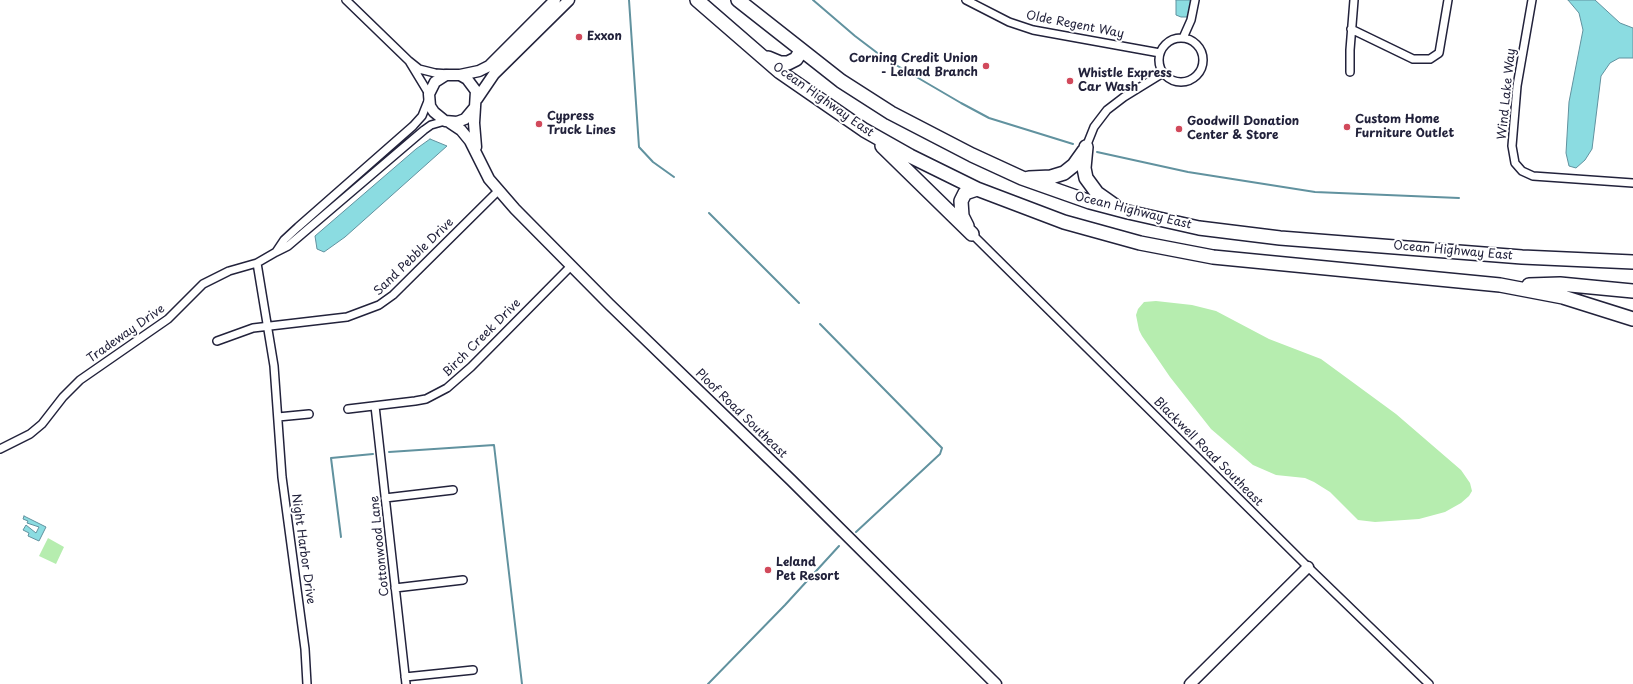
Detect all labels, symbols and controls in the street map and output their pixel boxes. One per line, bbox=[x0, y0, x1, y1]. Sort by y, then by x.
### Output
street label: Olde Regent Way bbox=[1025, 8, 1125, 42]
place label: Exxon bbox=[587, 30, 622, 44]
marker: Exxon bbox=[574, 32, 584, 42]
street label: Wind Lake Way bbox=[1495, 48, 1519, 140]
place label: Corning Credit Union - Leland Branch bbox=[849, 52, 978, 80]
street label: Ocean Highway East bbox=[770, 60, 876, 140]
marker: Corning Credit Union - Leland Branch bbox=[981, 61, 991, 71]
place label: Whistle Express Car Wash bbox=[1078, 67, 1172, 95]
marker: Whistle Express Car Wash bbox=[1065, 76, 1075, 86]
place label: Cypress Truck Lines bbox=[547, 110, 616, 138]
place label: Custom Home Furniture Outlet bbox=[1355, 113, 1454, 141]
place label: Goodwill Donation Center & Store bbox=[1187, 115, 1299, 143]
marker: Cypress Truck Lines bbox=[534, 119, 544, 129]
marker: Custom Home Furniture Outlet bbox=[1342, 122, 1352, 132]
marker: Goodwill Donation Center & Store bbox=[1174, 124, 1184, 134]
street label: Ocean Highway East bbox=[1073, 190, 1193, 232]
street label: Sand Pebble Drive bbox=[371, 215, 457, 299]
street label: Ocean Highway East bbox=[1393, 239, 1513, 263]
street label: Birch Creek Drive bbox=[440, 296, 524, 380]
street label: Tradeway Drive bbox=[84, 302, 168, 366]
street label: Ploof Road Southeast bbox=[692, 367, 790, 461]
street label: Blackwell Road Southeast bbox=[1151, 395, 1265, 509]
street label: Night Harbor Drive bbox=[288, 493, 318, 605]
street label: Cottonwood Lane bbox=[368, 495, 392, 597]
place label: Leland Pet Resort bbox=[776, 556, 839, 584]
marker: Leland Pet Resort bbox=[763, 565, 773, 575]

